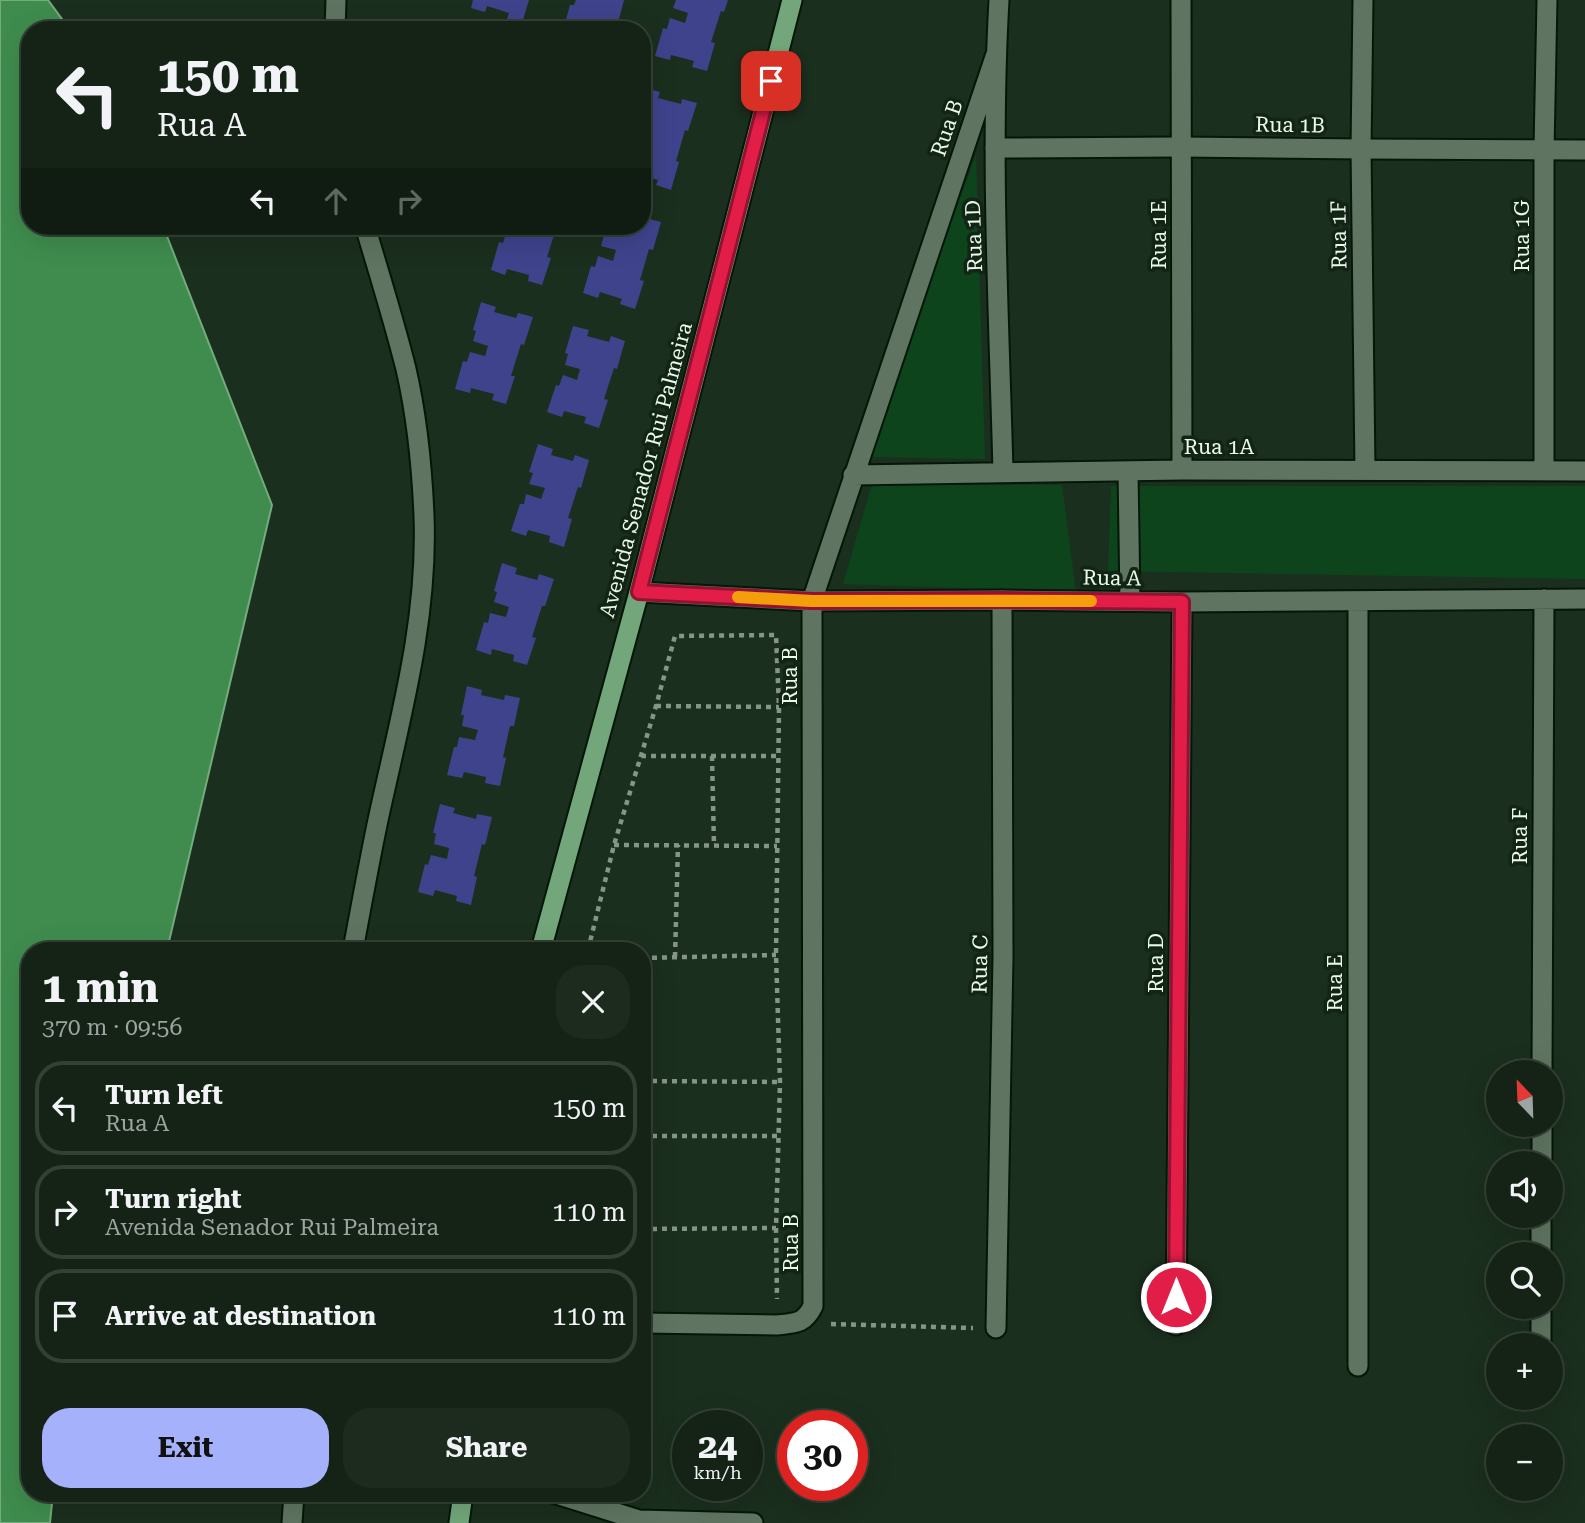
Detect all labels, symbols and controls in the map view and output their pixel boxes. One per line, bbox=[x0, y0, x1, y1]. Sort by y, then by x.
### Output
text: 150 m bbox=[157, 47, 299, 104]
icon: left bbox=[42, 49, 133, 140]
pin bbox=[741, 51, 801, 111]
icon: arrive bbox=[752, 62, 790, 100]
street label: Rua B bbox=[926, 97, 968, 159]
text: Rua A bbox=[157, 106, 246, 144]
street label: Rua 1B bbox=[1255, 112, 1325, 138]
icon: left bbox=[244, 182, 282, 220]
icon: ahead bbox=[317, 182, 355, 220]
icon: right bbox=[390, 182, 428, 220]
street label: Rua 1D bbox=[961, 200, 987, 272]
street label: Rua 1E bbox=[1147, 200, 1171, 270]
street label: Rua 1G bbox=[1510, 200, 1534, 272]
street label: Rua 1F bbox=[1326, 201, 1352, 269]
street label: Avenida Senador Rui Palmeira bbox=[595, 319, 697, 620]
street label: Rua 1A bbox=[1184, 435, 1255, 459]
street label: Rua A bbox=[1082, 565, 1142, 591]
street label: Rua B bbox=[778, 647, 802, 705]
street label: Rua F bbox=[1508, 808, 1532, 864]
street label: Rua D bbox=[1144, 933, 1168, 993]
street label: Rua C bbox=[967, 934, 993, 994]
street label: Rua E bbox=[1323, 954, 1347, 1012]
text: 1 min bbox=[42, 963, 159, 1012]
button: close bbox=[556, 965, 630, 1039]
text: 370 m · 09:56 bbox=[42, 1014, 182, 1041]
north arrow bbox=[1486, 1060, 1563, 1138]
map controls bbox=[1486, 1060, 1563, 1501]
text: Turn left bbox=[105, 1080, 223, 1110]
icon: left bbox=[46, 1089, 84, 1127]
text: 150 m bbox=[552, 1093, 626, 1123]
text: Rua A bbox=[105, 1110, 169, 1137]
button: sound bbox=[1486, 1151, 1563, 1228]
text: Turn right bbox=[105, 1184, 241, 1214]
icon: right bbox=[46, 1193, 84, 1231]
text: 110 m bbox=[552, 1197, 626, 1227]
text: Avenida Senador Rui Palmeira bbox=[105, 1214, 439, 1241]
street label: Rua B bbox=[779, 1214, 803, 1272]
button: search bbox=[1486, 1242, 1563, 1319]
position arrow bbox=[1139, 1260, 1213, 1334]
icon: arrive bbox=[46, 1297, 84, 1335]
text: Arrive at destination bbox=[105, 1301, 376, 1331]
text: 110 m bbox=[552, 1301, 626, 1331]
button: + bbox=[1486, 1333, 1563, 1410]
button: Exit bbox=[42, 1408, 329, 1488]
button: Share bbox=[343, 1408, 630, 1488]
speed limit sign: 30 bbox=[777, 1410, 868, 1501]
button: − bbox=[1486, 1424, 1563, 1501]
text: 24 bbox=[698, 1426, 737, 1467]
text: km/h bbox=[693, 1462, 742, 1483]

